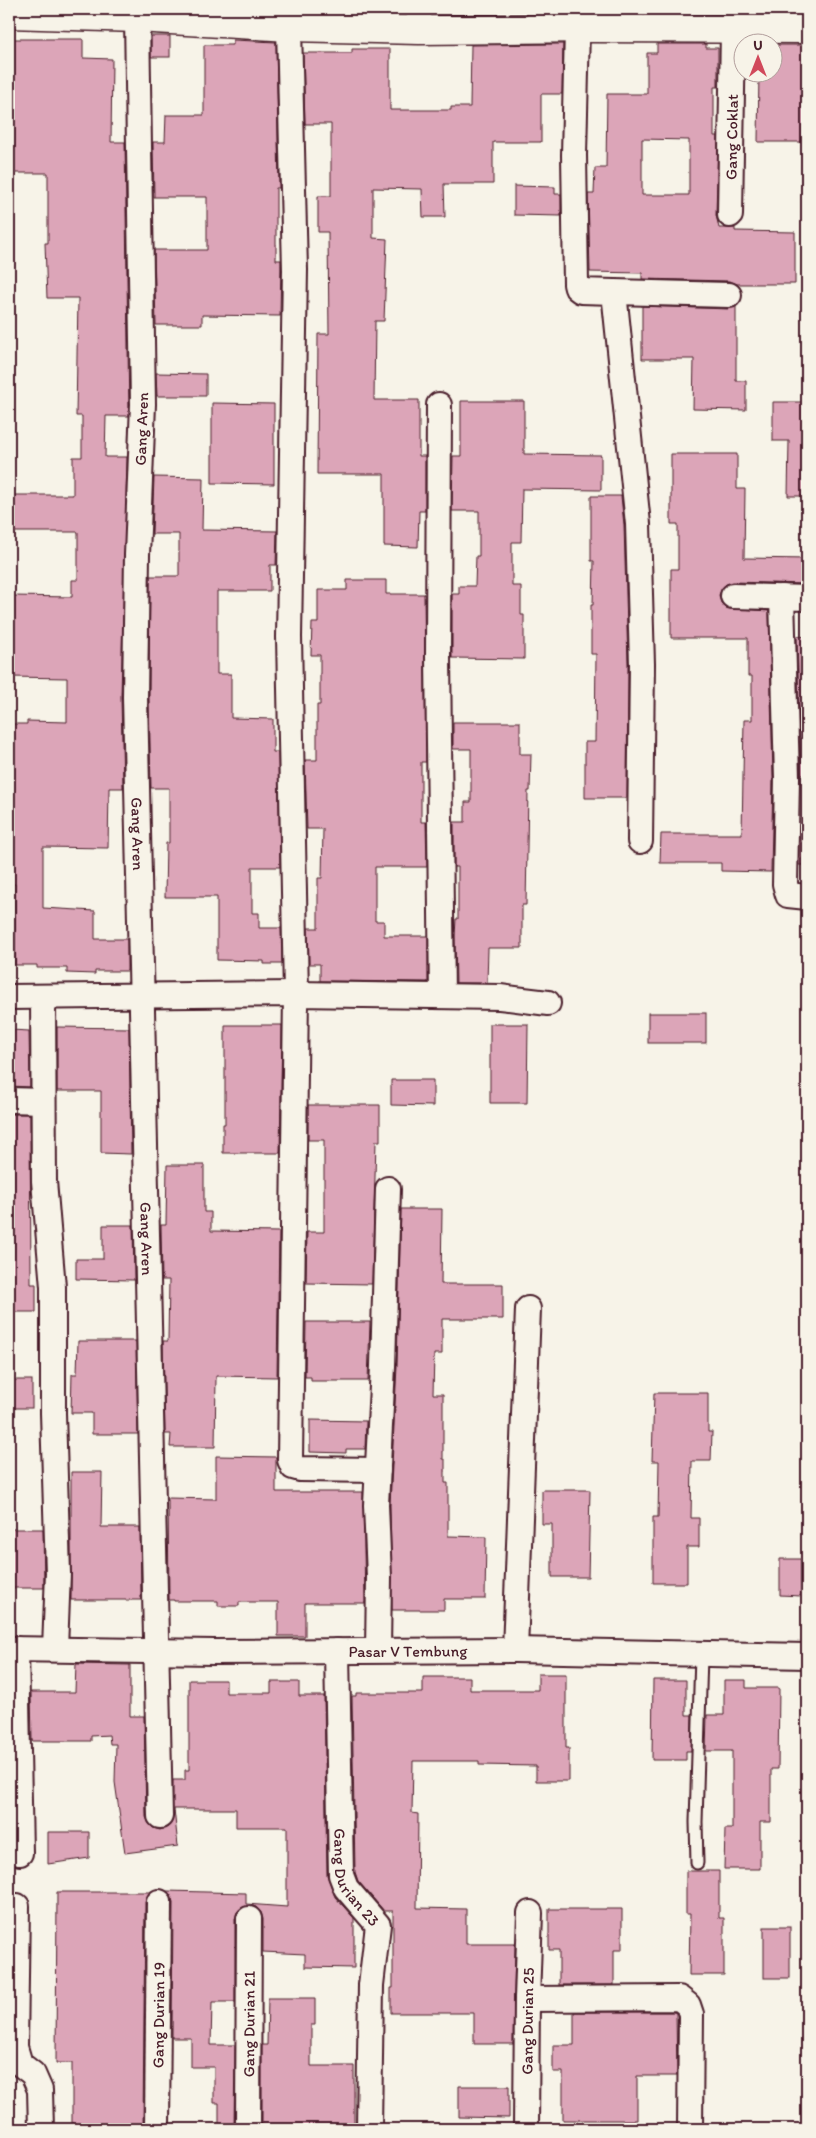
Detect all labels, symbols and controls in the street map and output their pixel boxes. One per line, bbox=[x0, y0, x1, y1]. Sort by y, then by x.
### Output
north arrow bbox=[734, 32, 784, 82]
text: U bbox=[753, 37, 763, 54]
street label: Gang Coklat bbox=[722, 94, 742, 180]
street label: Gang Aren bbox=[131, 392, 152, 466]
street label: Gang Aren bbox=[127, 797, 148, 871]
street label: Gang Aren bbox=[136, 1202, 157, 1276]
street label: Pasar V Tembung bbox=[349, 1641, 468, 1661]
street label: Gang Durian 23 bbox=[330, 1828, 384, 1930]
street label: Gang Durian 19 bbox=[149, 1962, 168, 2068]
street label: Gang Durian 25 bbox=[517, 1967, 538, 2075]
street label: Gang Durian 21 bbox=[239, 1970, 259, 2077]

